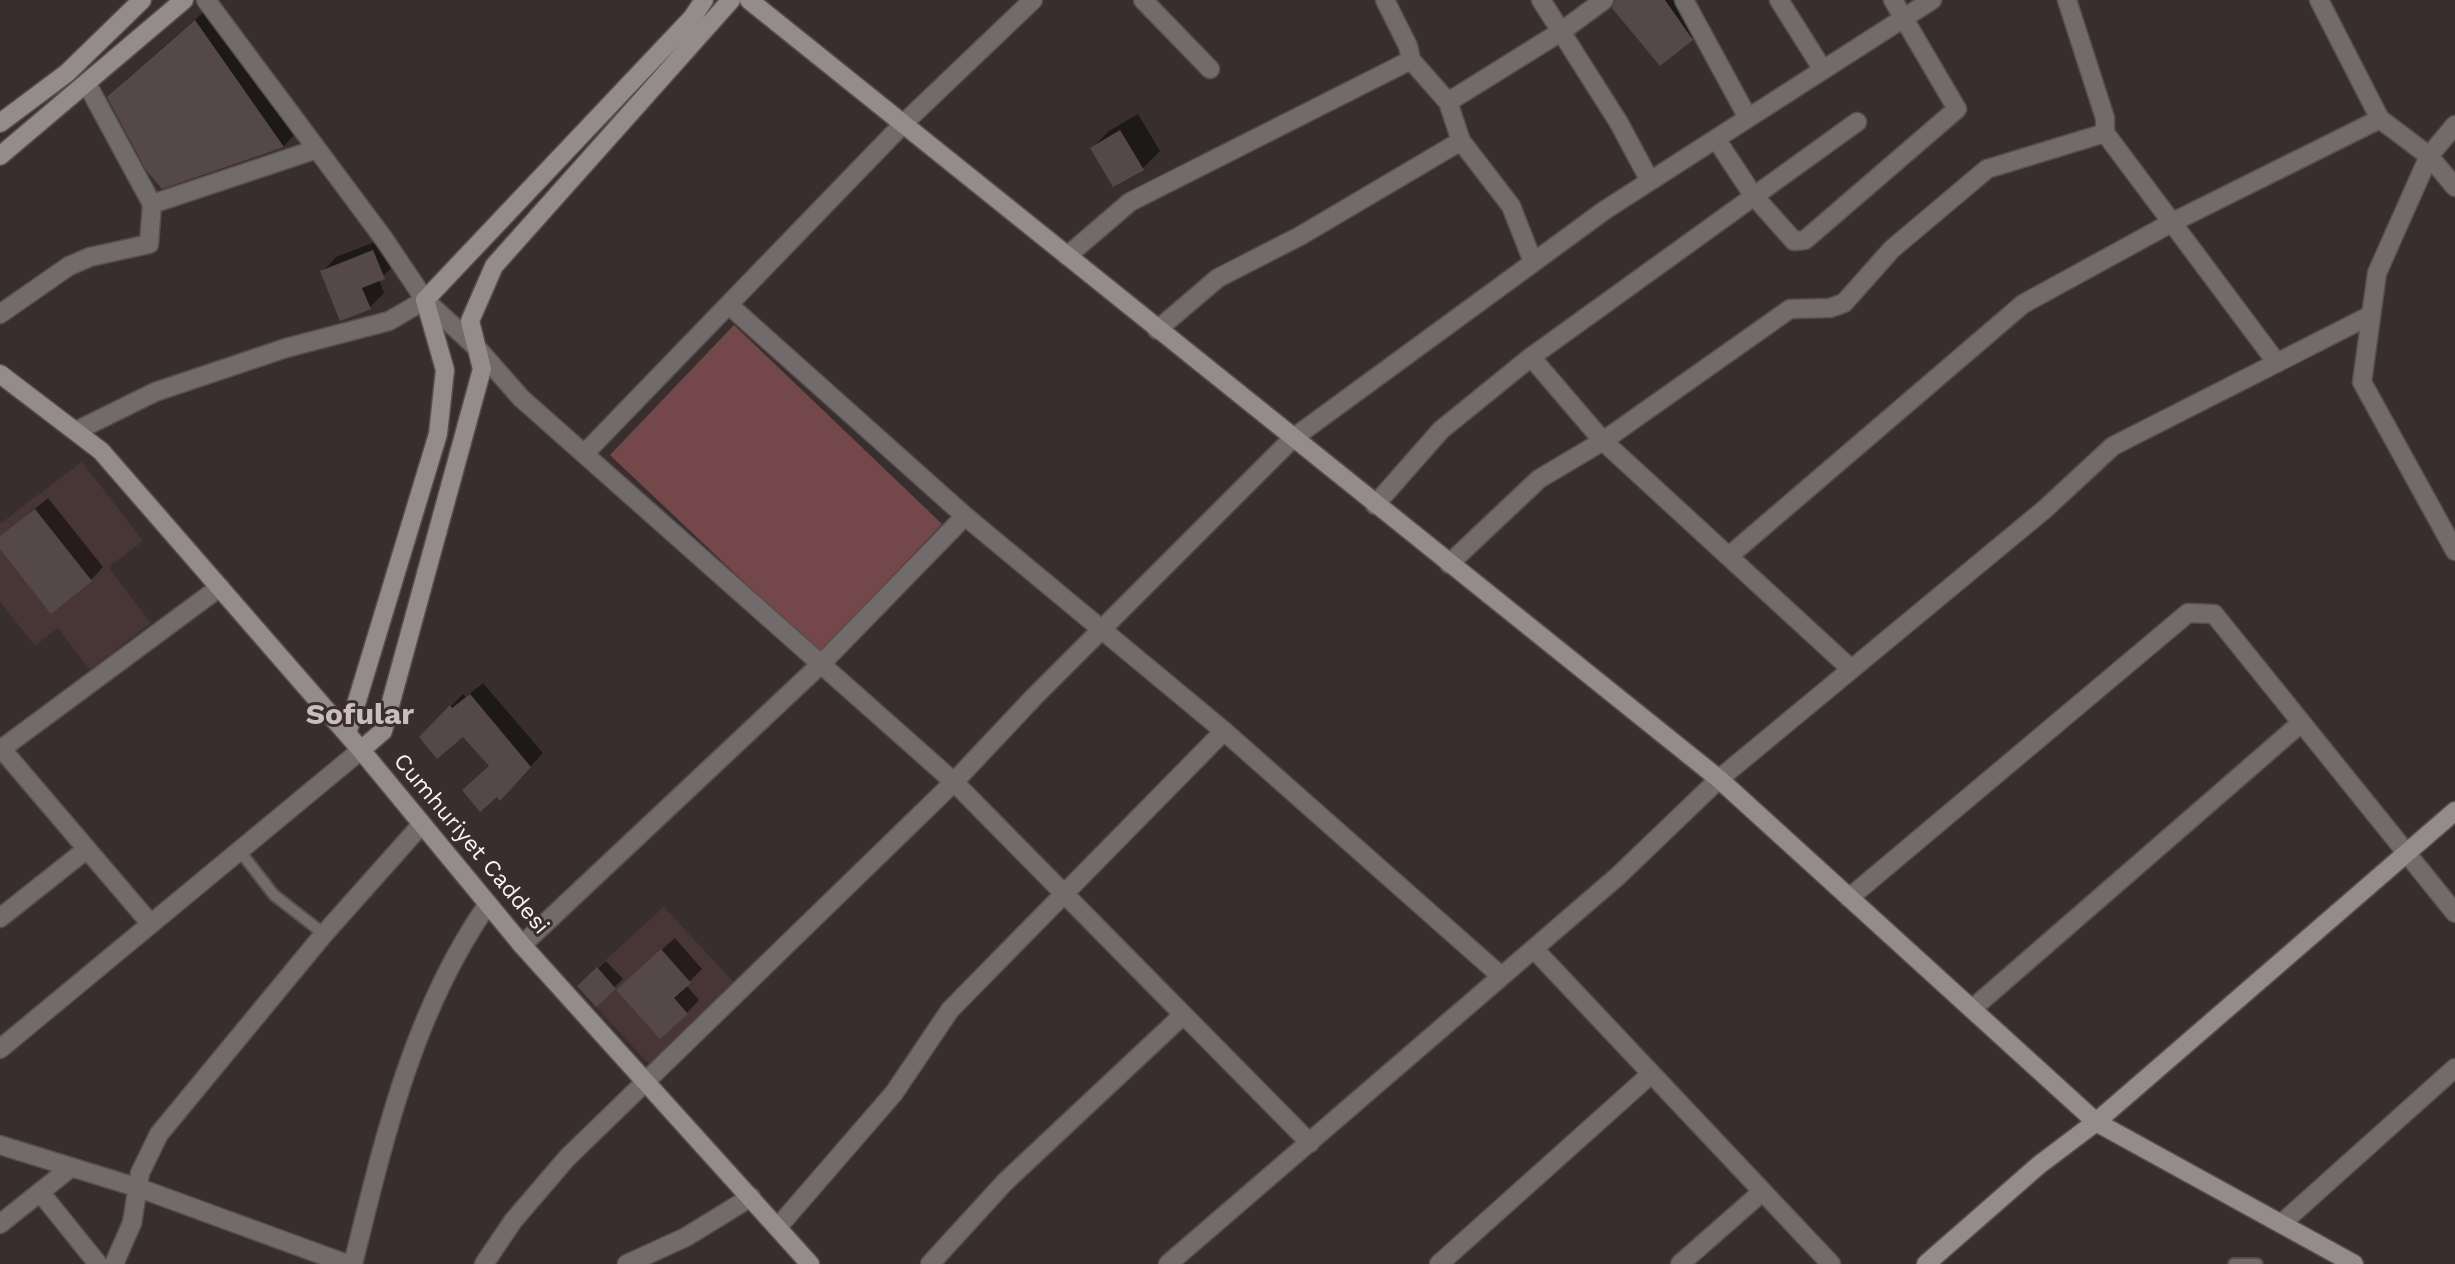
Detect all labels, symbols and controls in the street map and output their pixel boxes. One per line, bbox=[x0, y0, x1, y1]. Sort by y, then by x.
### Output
district label: Sofular bbox=[306, 697, 414, 733]
street label: Cumhuriyet Caddesi bbox=[387, 748, 555, 940]

